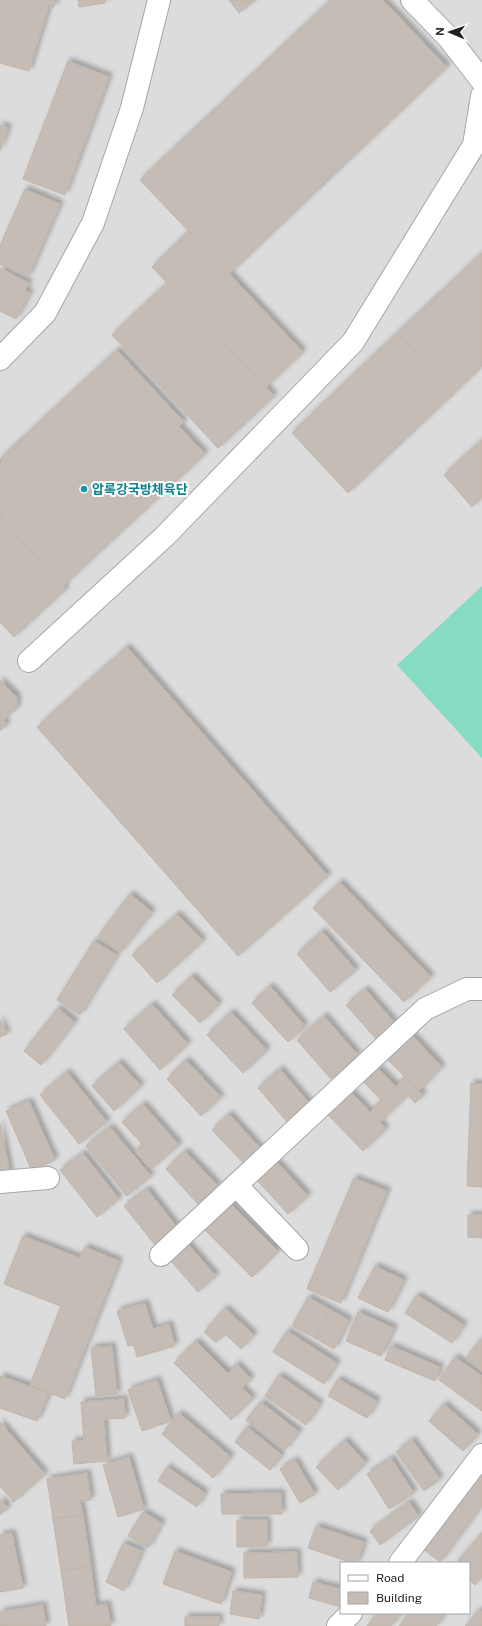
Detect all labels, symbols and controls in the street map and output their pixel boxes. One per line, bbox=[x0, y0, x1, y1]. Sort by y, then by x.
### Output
north arrow bbox=[430, 12, 470, 52]
text: N bbox=[434, 27, 446, 36]
place label: 압록강국방체육단 bbox=[92, 482, 188, 497]
marker: 압록강국방체육단 bbox=[79, 484, 89, 494]
legend bbox=[340, 1562, 470, 1614]
text: Road bbox=[376, 1571, 404, 1585]
text: Building bbox=[376, 1591, 422, 1605]

